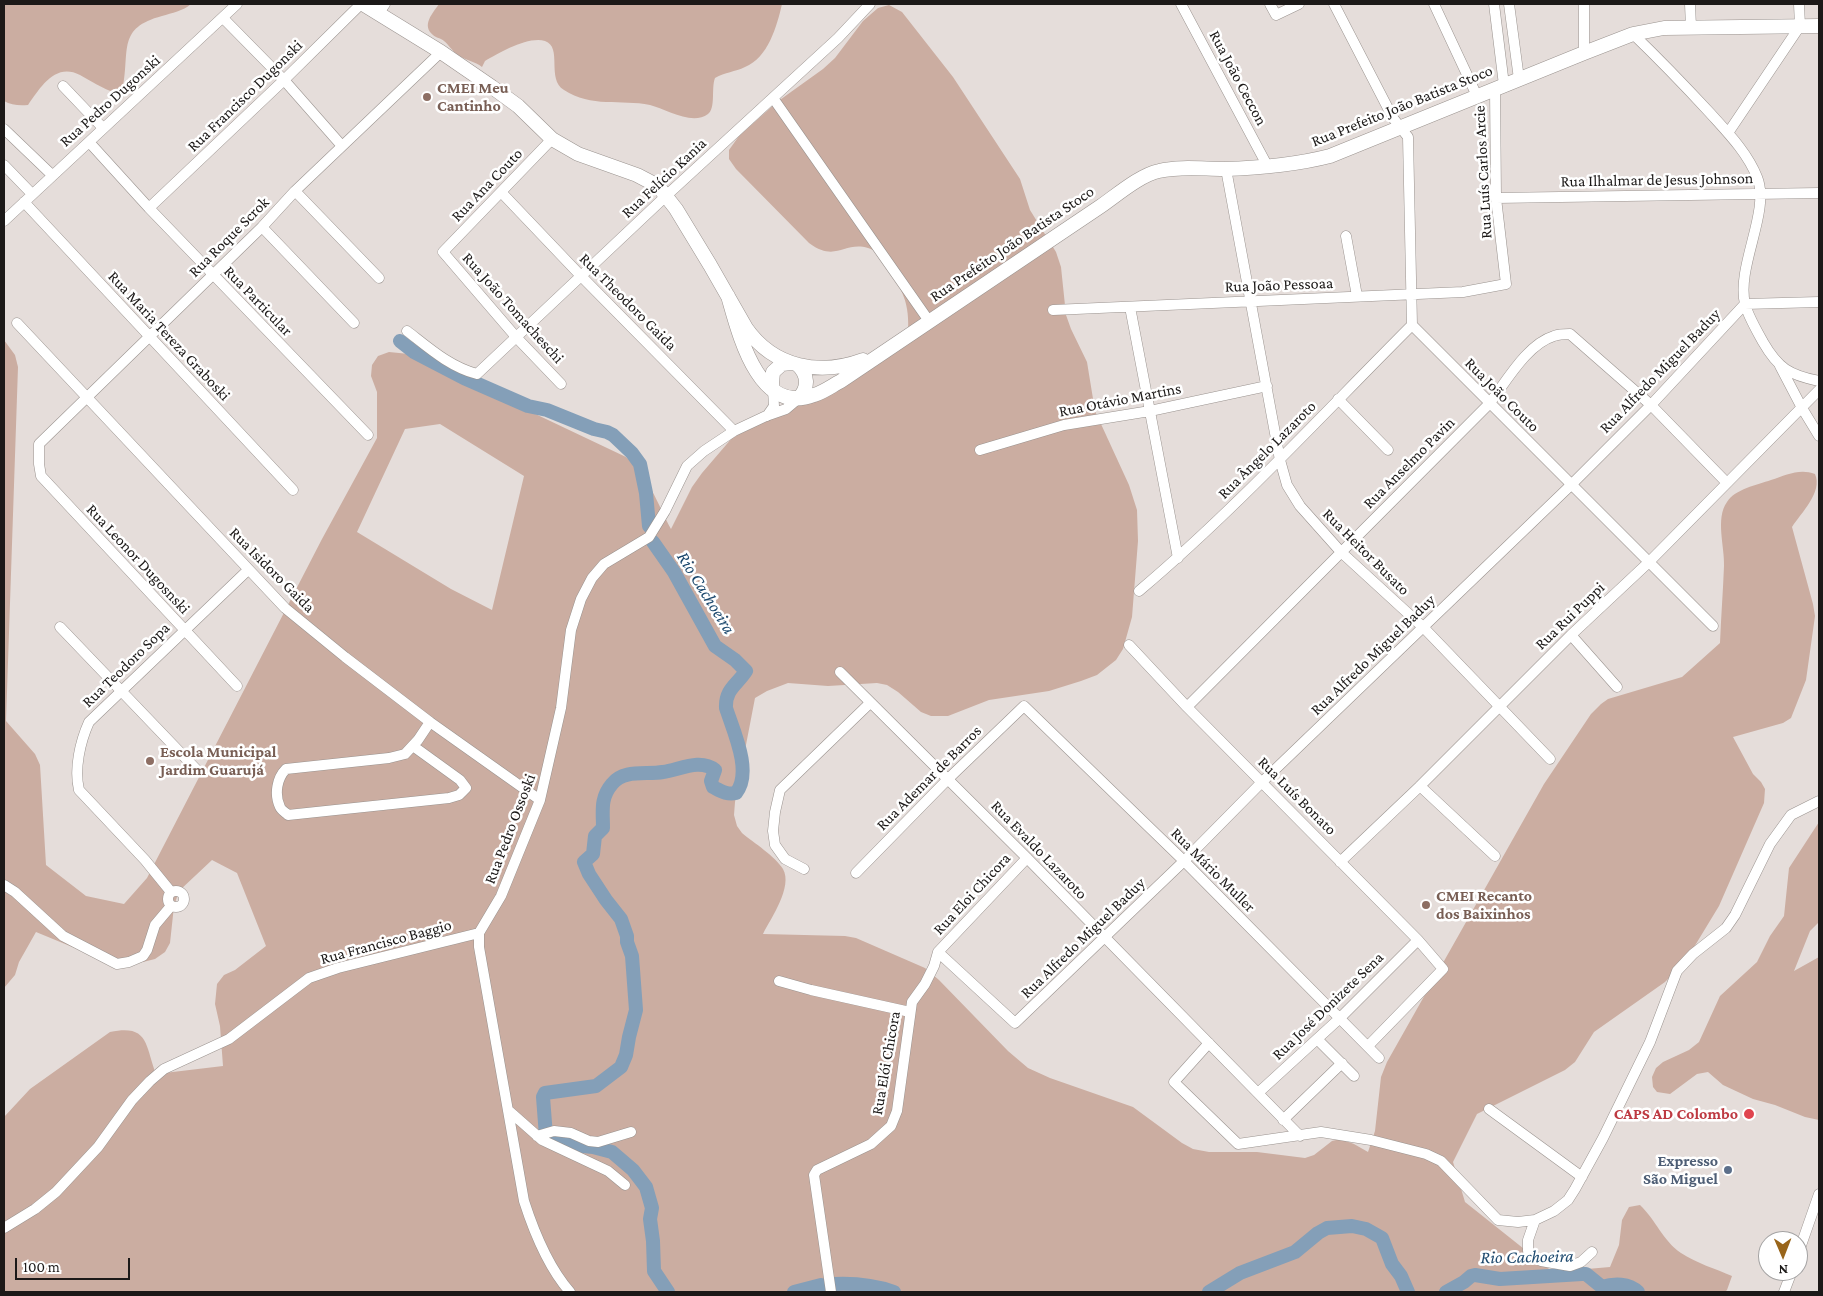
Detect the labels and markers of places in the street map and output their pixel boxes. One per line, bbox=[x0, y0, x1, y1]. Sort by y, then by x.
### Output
place label: CMEI Meu Cantinho bbox=[437, 78, 509, 116]
marker: CMEI Meu Cantinho bbox=[421, 91, 433, 103]
place label: Escola Municipal Jardim Guarujá bbox=[160, 742, 276, 780]
marker: Escola Municipal Jardim Guarujá bbox=[144, 755, 156, 767]
place label: CMEI Recanto dos Baixinhos bbox=[1436, 886, 1532, 924]
marker: CMEI Recanto dos Baixinhos bbox=[1420, 899, 1432, 911]
place label: CAPS AD Colombo bbox=[1614, 1104, 1738, 1124]
marker: CAPS AD Colombo bbox=[1742, 1107, 1756, 1121]
place label: Expresso São Miguel bbox=[1643, 1151, 1718, 1189]
marker: Expresso São Miguel bbox=[1722, 1164, 1734, 1176]

